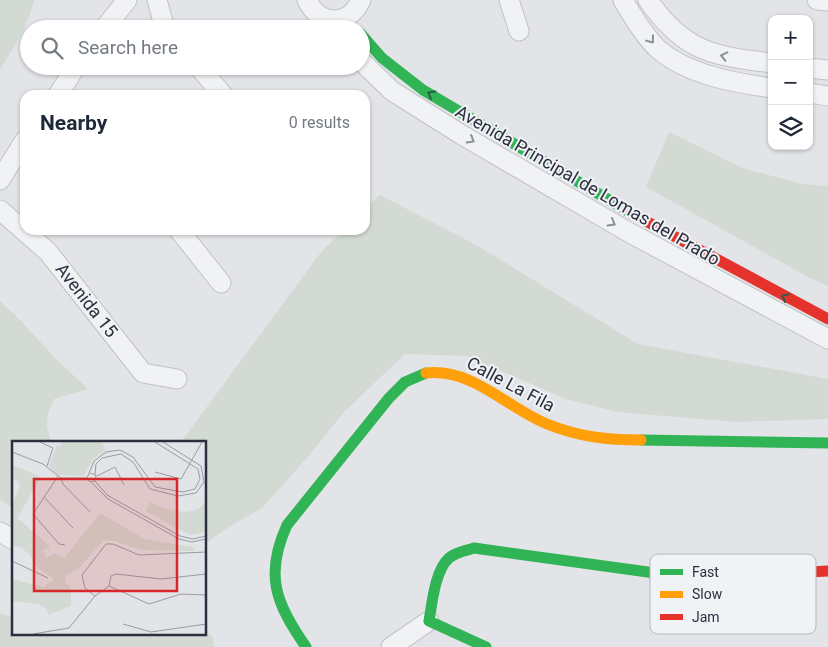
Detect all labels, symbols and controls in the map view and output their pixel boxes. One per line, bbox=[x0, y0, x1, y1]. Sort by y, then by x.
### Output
map controls bbox=[768, 15, 813, 150]
button: + bbox=[768, 15, 813, 60]
search box bbox=[20, 20, 370, 75]
icon: search bbox=[38, 34, 66, 62]
one-way arrow bbox=[645, 34, 653, 43]
text: Search here bbox=[78, 36, 178, 59]
one-way arrow bbox=[719, 51, 728, 62]
button: − bbox=[768, 60, 813, 105]
one-way arrow bbox=[427, 91, 436, 101]
street label: Avenida Principal de Lomas del Prado bbox=[452, 100, 724, 270]
button: layers bbox=[768, 105, 813, 150]
text: Nearby bbox=[40, 111, 107, 135]
text: 0 results bbox=[289, 113, 350, 132]
one-way arrow bbox=[466, 134, 475, 144]
one-way arrow bbox=[606, 216, 615, 226]
street label: Avenida 15 bbox=[52, 259, 122, 341]
one-way arrow bbox=[781, 293, 790, 303]
street label: Calle La Fila bbox=[463, 352, 559, 416]
inset map bbox=[12, 441, 206, 634]
legend bbox=[650, 554, 816, 634]
text: Fast bbox=[692, 564, 719, 580]
text: Slow bbox=[692, 586, 723, 602]
text: Jam bbox=[692, 609, 720, 625]

